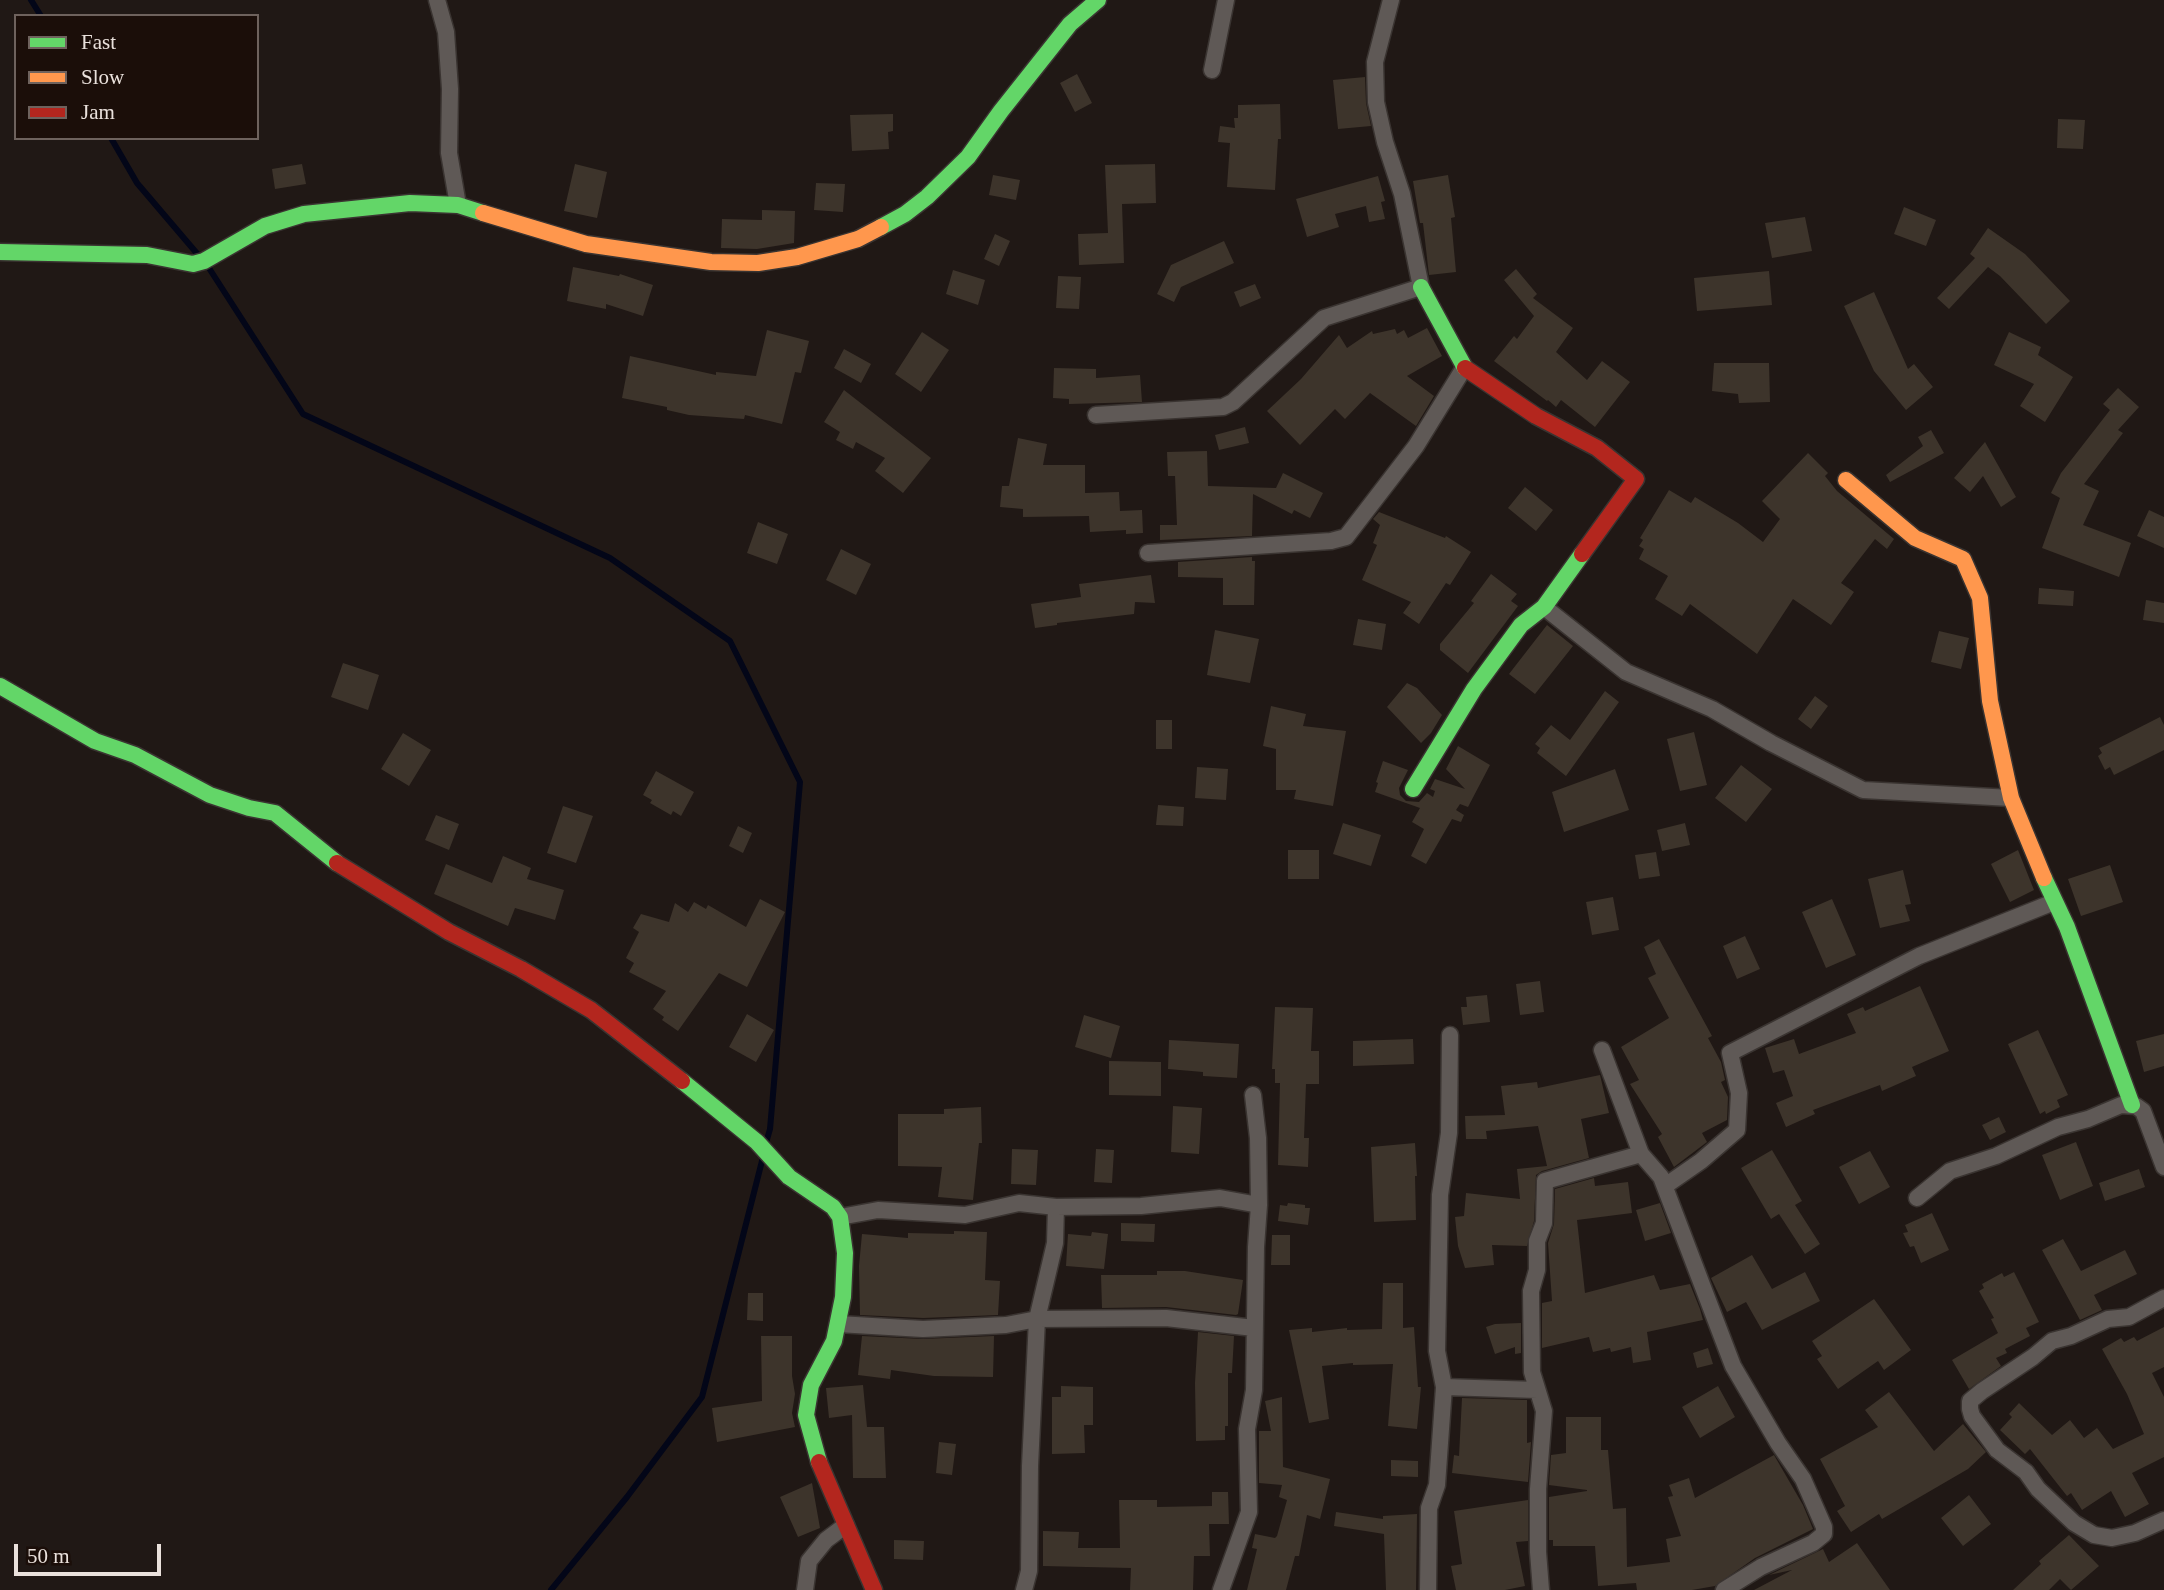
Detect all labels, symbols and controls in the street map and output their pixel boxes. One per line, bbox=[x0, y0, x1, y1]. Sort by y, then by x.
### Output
legend bbox=[14, 14, 259, 140]
text: Fast bbox=[81, 30, 116, 54]
text: Slow bbox=[81, 65, 124, 89]
text: Jam bbox=[81, 100, 115, 124]
scale bar bbox=[18, 1530, 164, 1574]
text: 50 m bbox=[27, 1544, 70, 1568]

